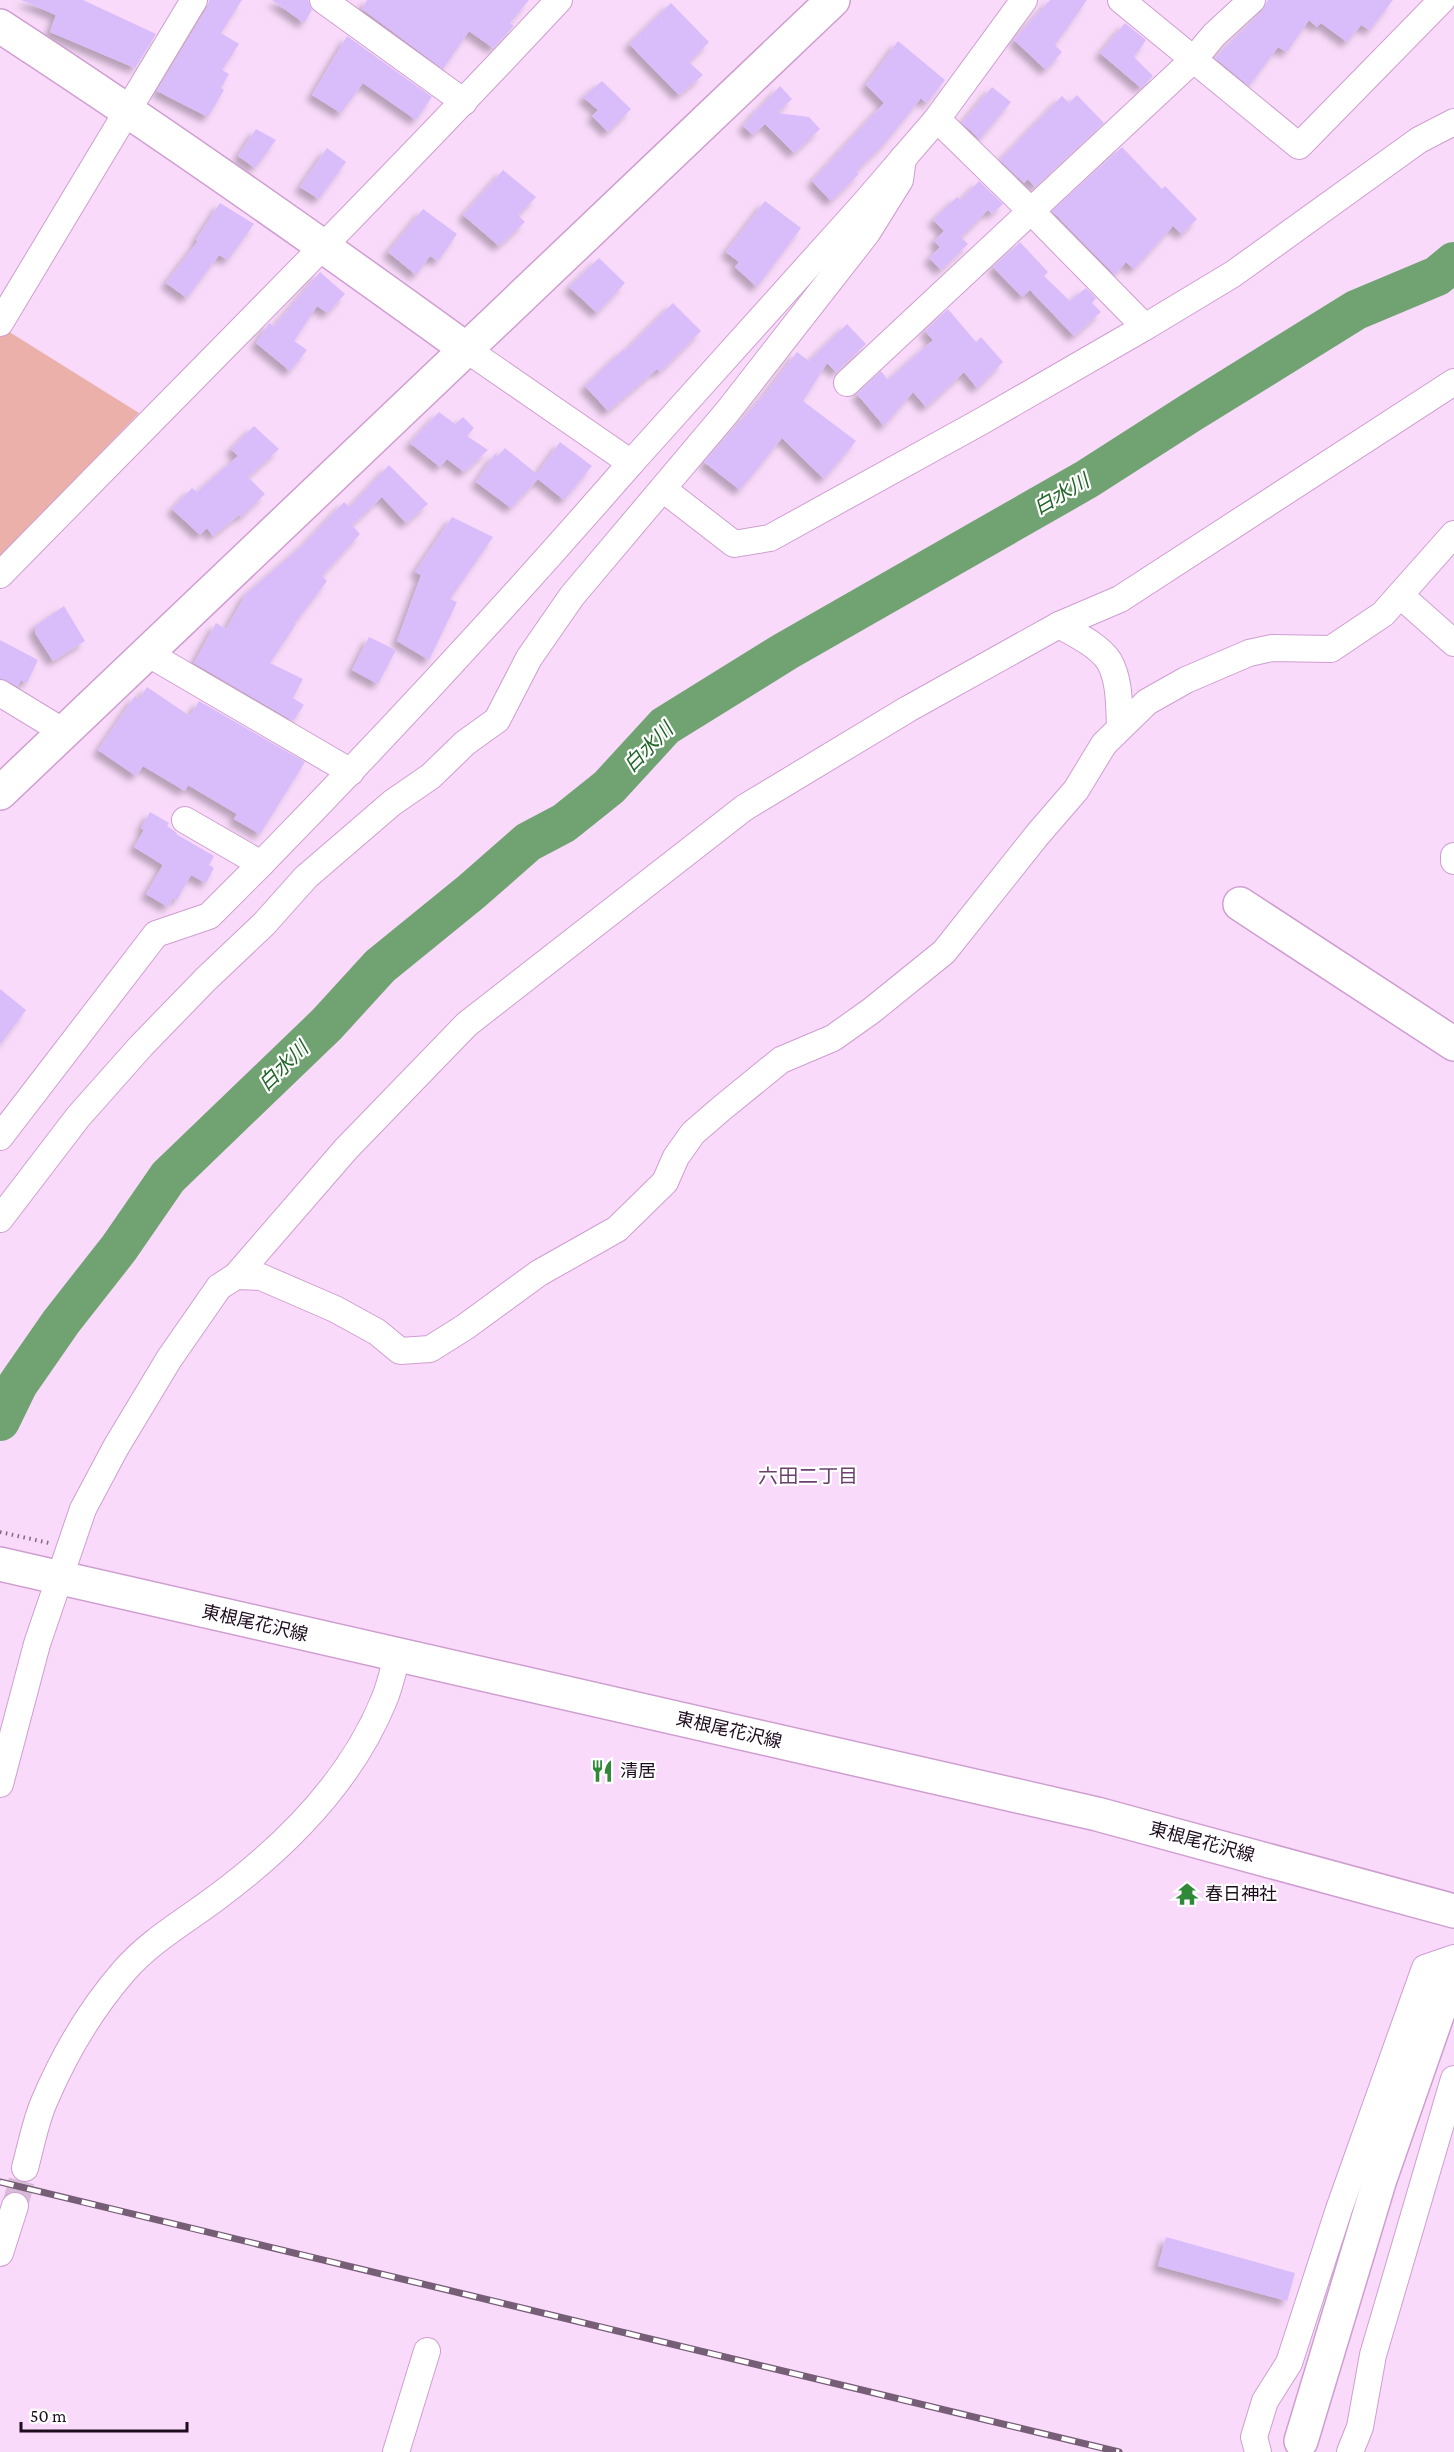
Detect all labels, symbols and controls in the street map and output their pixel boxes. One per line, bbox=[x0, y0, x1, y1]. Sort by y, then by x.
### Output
water label: 白水川 bbox=[1030, 468, 1094, 519]
water label: 白水川 bbox=[619, 717, 678, 776]
water label: 白水川 bbox=[254, 1036, 314, 1095]
district label: 六田二丁目 bbox=[758, 1465, 858, 1487]
street label: 東根尾花沢線 bbox=[200, 1601, 310, 1645]
street label: 東根尾花沢線 bbox=[674, 1708, 784, 1752]
restaurant icon: 清居 bbox=[589, 1758, 615, 1784]
place label: 清居 bbox=[620, 1761, 656, 1781]
street label: 東根尾花沢線 bbox=[1147, 1818, 1257, 1866]
temple icon: 春日神社 bbox=[1174, 1881, 1200, 1907]
place label: 春日神社 bbox=[1205, 1884, 1277, 1904]
scale bar bbox=[21, 2395, 188, 2433]
text: 50 m bbox=[30, 2406, 67, 2426]

